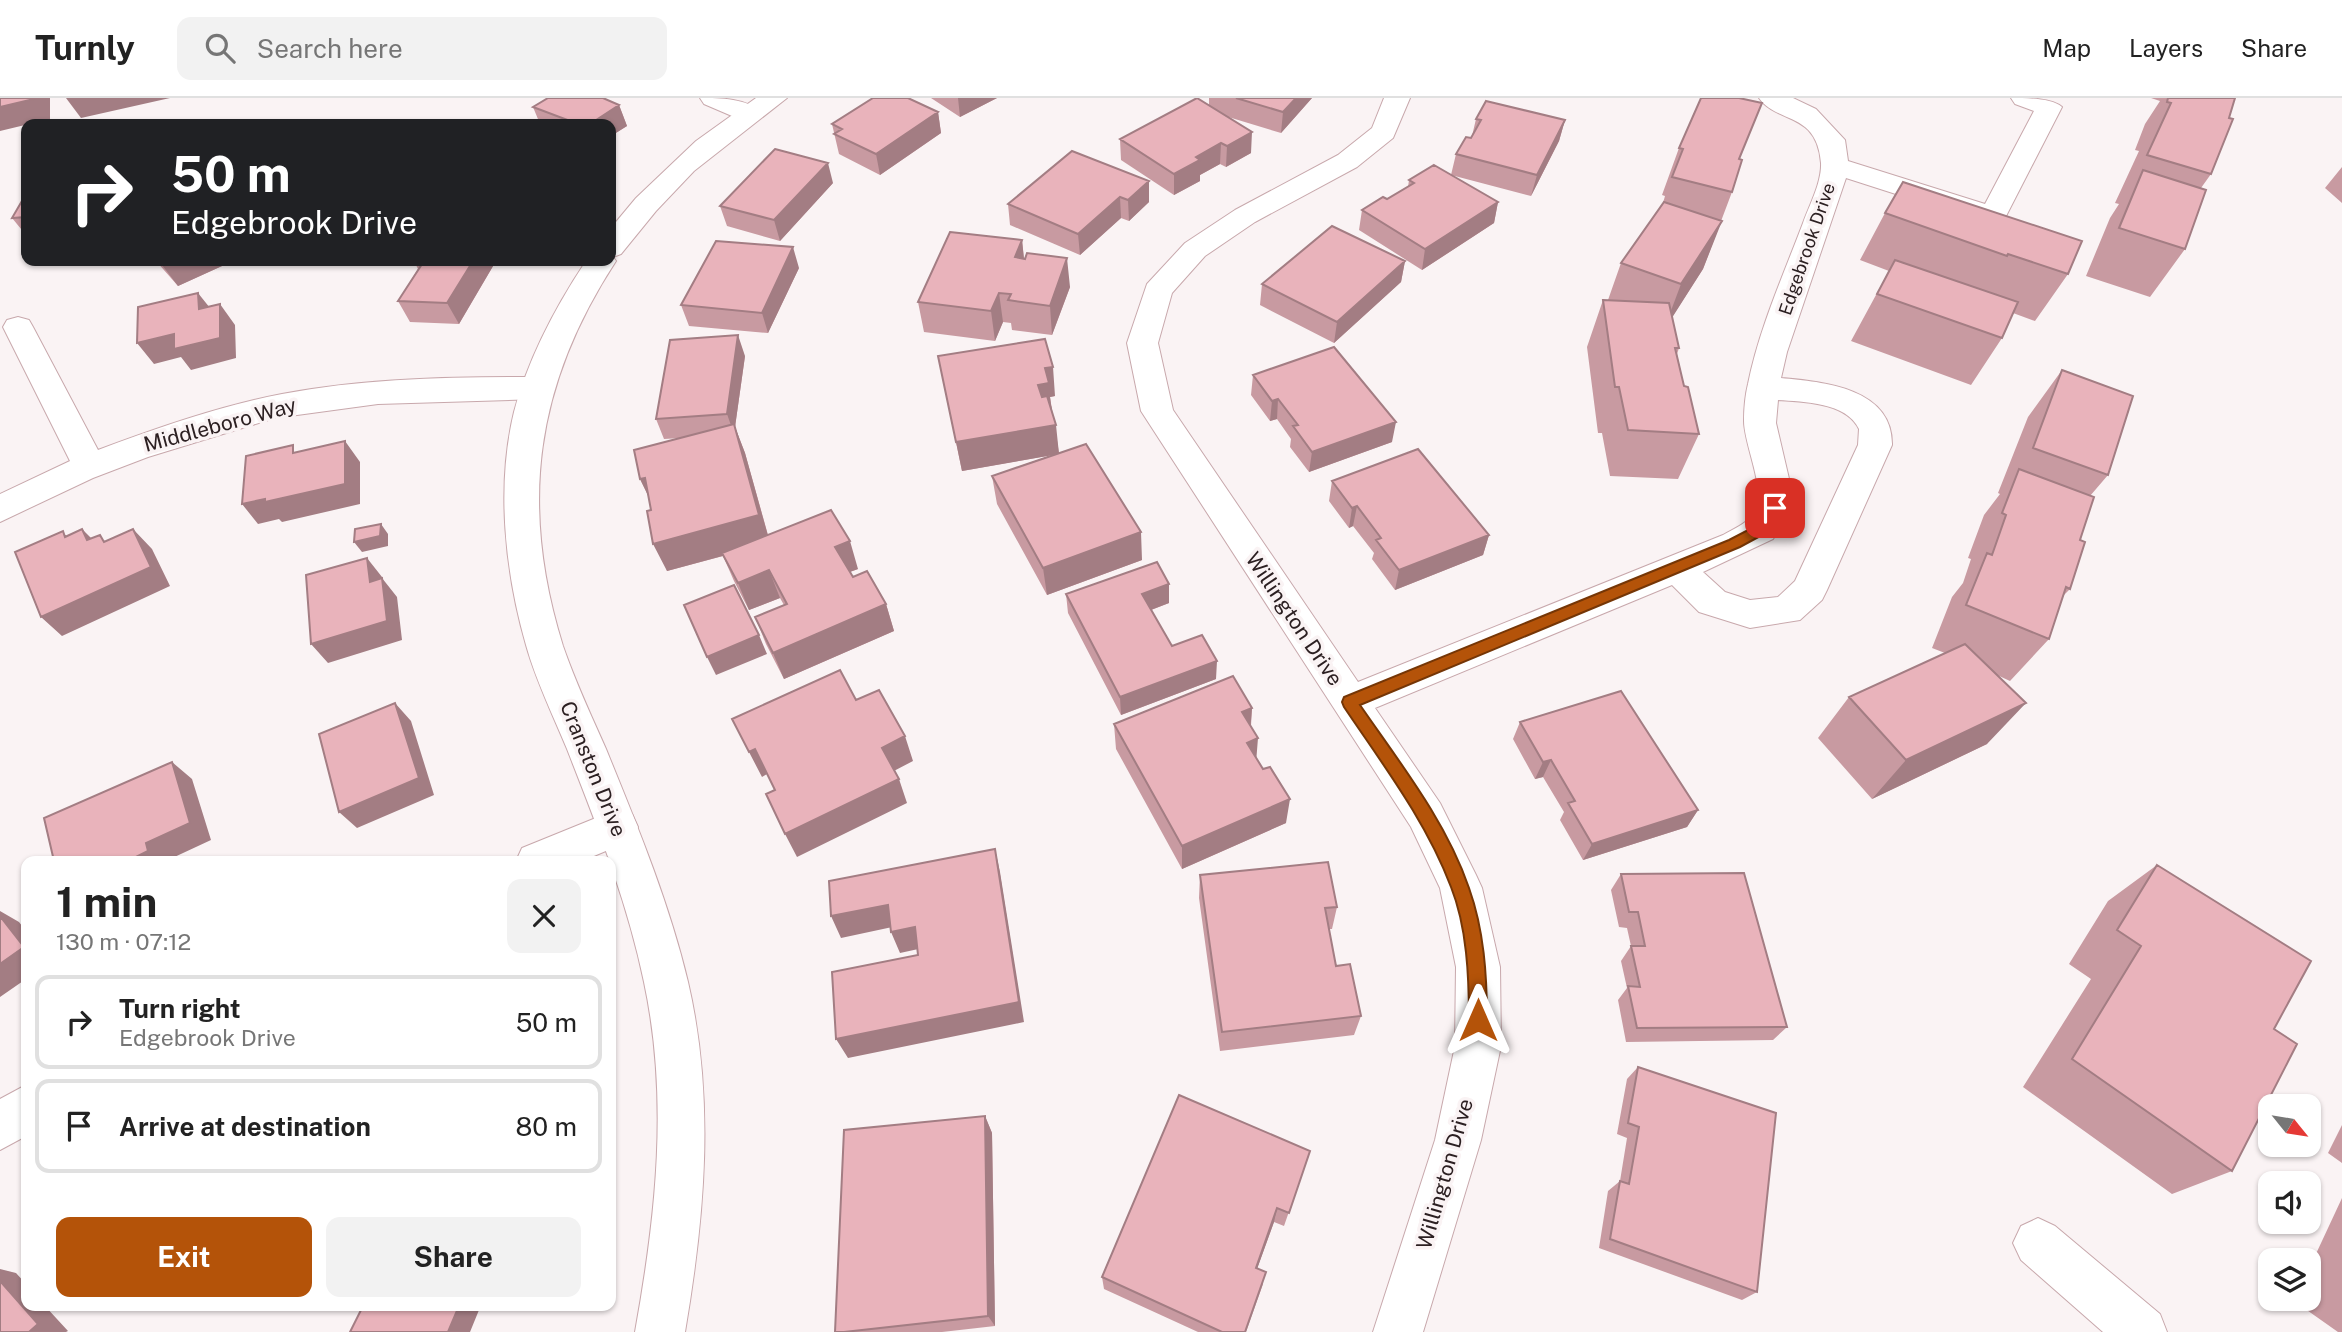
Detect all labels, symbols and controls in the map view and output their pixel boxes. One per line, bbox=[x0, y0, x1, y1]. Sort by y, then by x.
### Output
search box bbox=[177, 17, 667, 80]
text: Turnly bbox=[35, 29, 135, 67]
icon: search bbox=[201, 29, 239, 67]
text: Search here bbox=[257, 33, 403, 64]
text: Map bbox=[2042, 34, 2091, 62]
text: Layers bbox=[2129, 34, 2203, 62]
text: Share bbox=[2241, 34, 2307, 62]
text: 50 m bbox=[171, 145, 291, 203]
icon: right bbox=[56, 147, 147, 238]
street label: Edgebrook Drive bbox=[1774, 180, 1839, 318]
text: Edgebrook Drive bbox=[171, 204, 417, 241]
street label: Middleboro Way bbox=[141, 392, 299, 457]
pin bbox=[1745, 478, 1805, 538]
icon: arrive bbox=[1756, 489, 1794, 527]
street label: Willington Drive bbox=[1241, 547, 1348, 690]
street label: Cranston Drive bbox=[555, 698, 632, 840]
text: 1 min bbox=[56, 877, 157, 926]
button: close bbox=[507, 879, 581, 953]
text: 130 m · 07:12 bbox=[56, 928, 191, 955]
position arrow bbox=[1441, 983, 1515, 1057]
text: Turn right bbox=[119, 993, 241, 1024]
icon: right bbox=[60, 1003, 98, 1041]
text: 50 m bbox=[516, 1007, 577, 1038]
text: Edgebrook Drive bbox=[119, 1024, 296, 1051]
north arrow bbox=[2258, 1094, 2320, 1157]
map controls bbox=[2258, 1094, 2321, 1311]
street label: Willington Drive bbox=[1411, 1096, 1478, 1252]
icon: arrive bbox=[60, 1107, 98, 1145]
text: Arrive at destination bbox=[119, 1111, 371, 1142]
text: 80 m bbox=[516, 1111, 577, 1142]
button: sound bbox=[2258, 1171, 2321, 1234]
button: Exit bbox=[56, 1217, 312, 1297]
button: Share bbox=[326, 1217, 581, 1297]
button: layers bbox=[2258, 1248, 2321, 1311]

